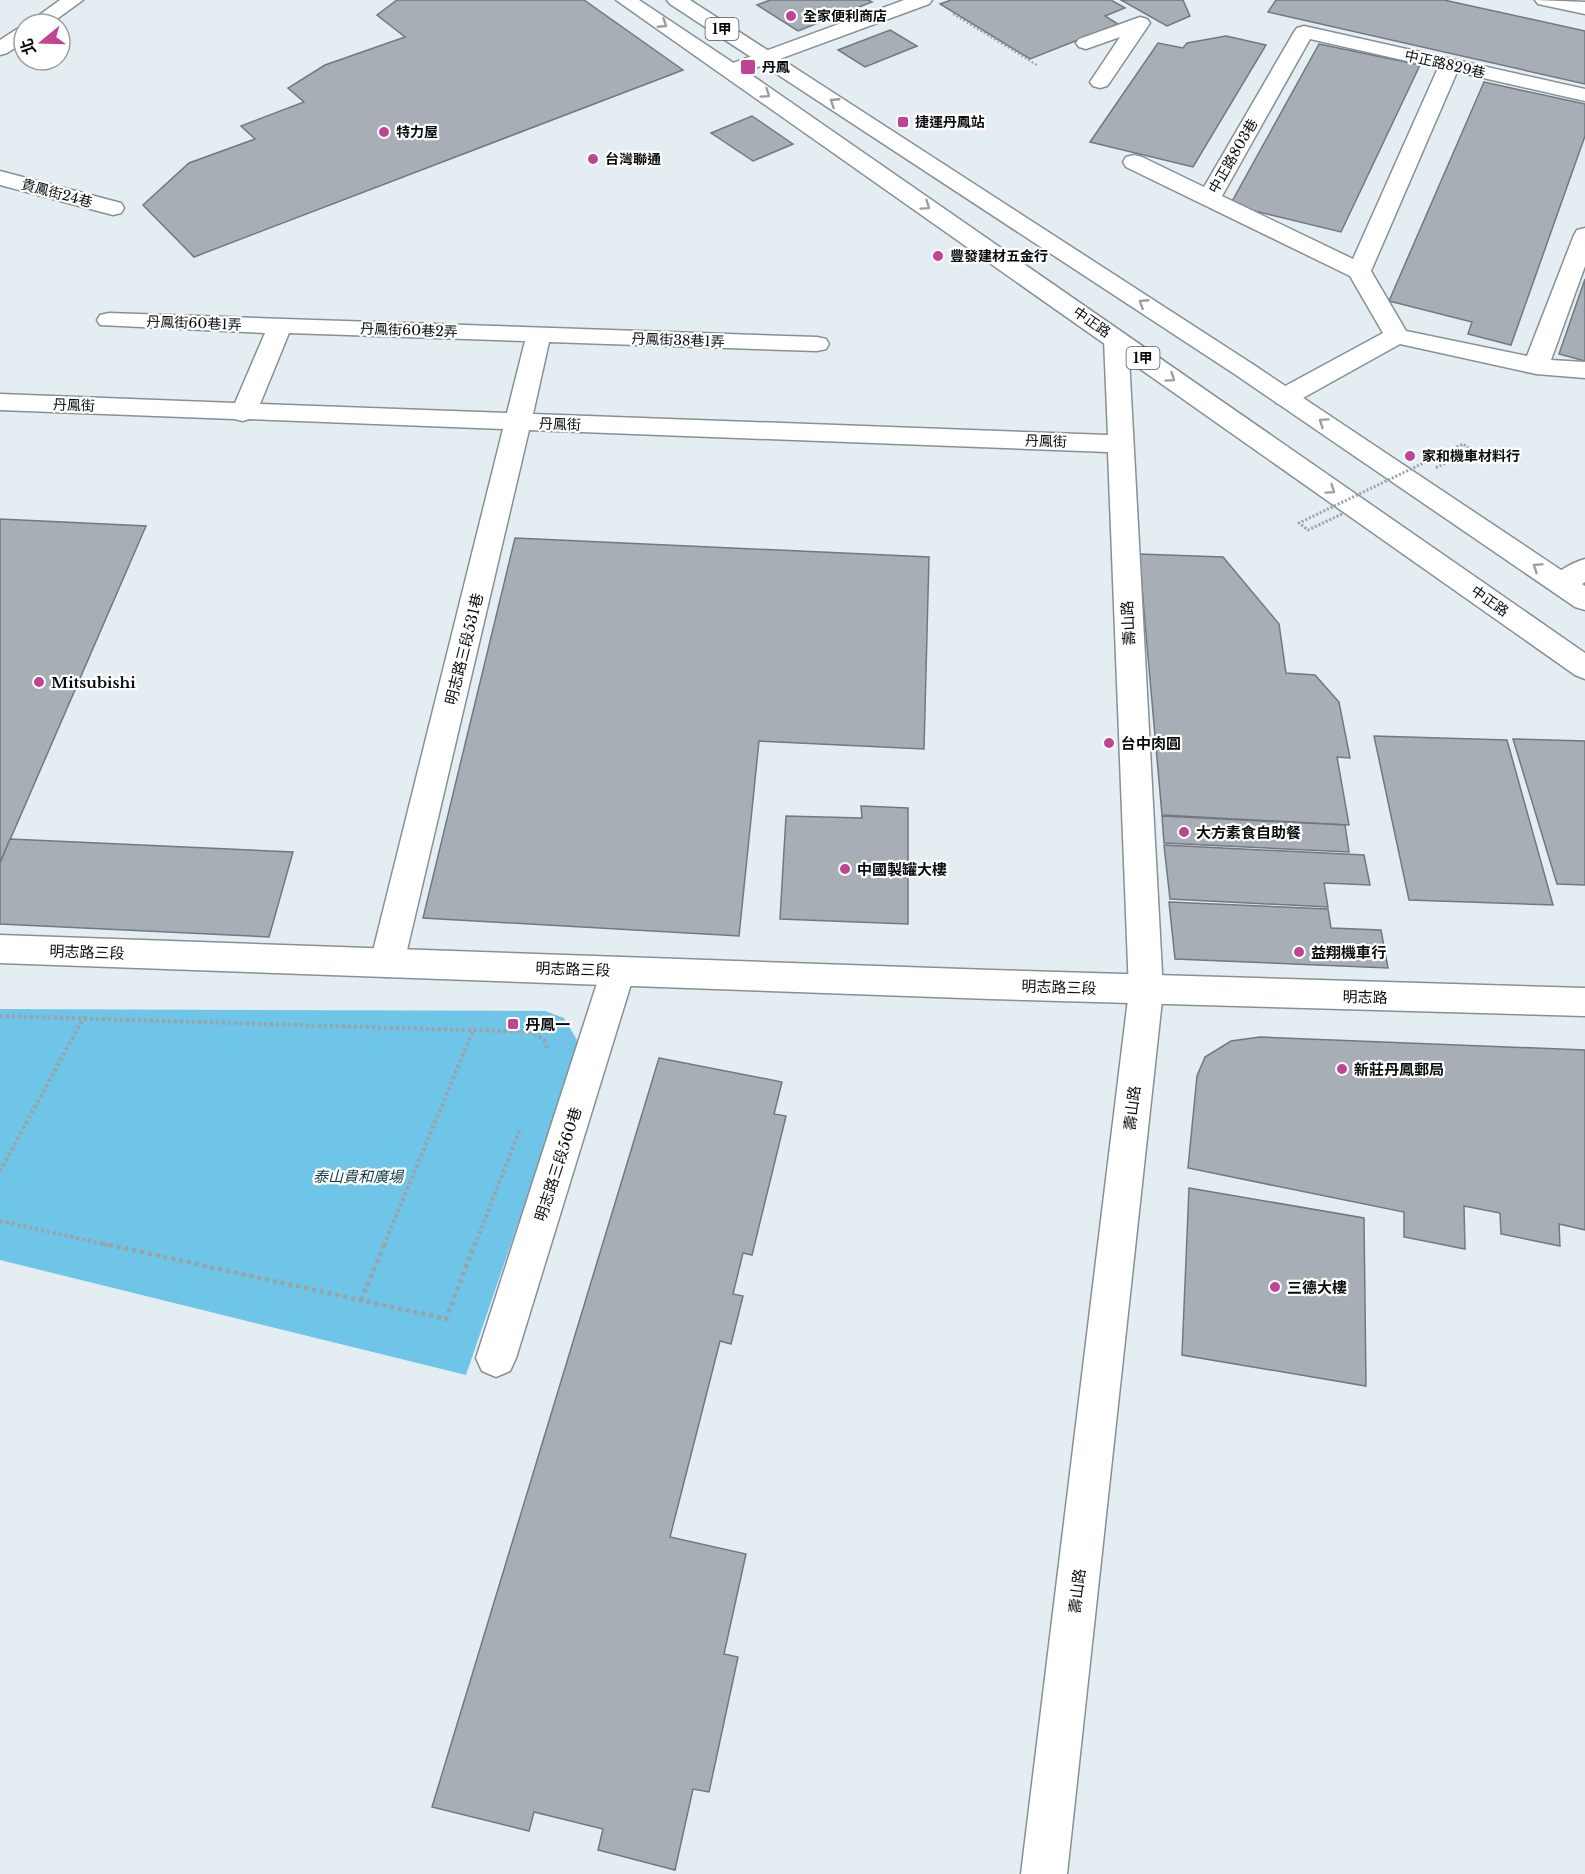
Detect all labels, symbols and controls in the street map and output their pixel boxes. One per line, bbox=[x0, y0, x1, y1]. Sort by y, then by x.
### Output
place label: 全家便利商店 bbox=[803, 7, 887, 25]
marker: 全家便利商店 bbox=[784, 9, 798, 23]
north arrow bbox=[12, 12, 72, 72]
one-way arrow bbox=[657, 17, 667, 29]
road number: 1甲 bbox=[706, 18, 738, 40]
text: 北 bbox=[16, 36, 40, 58]
street label: 中正路829巷 bbox=[1403, 46, 1487, 82]
marker: 丹鳳 bbox=[739, 58, 757, 76]
place label: 丹鳳 bbox=[762, 58, 790, 76]
one-way arrow bbox=[759, 87, 770, 98]
one-way arrow bbox=[830, 98, 841, 109]
place label: 捷運丹鳳站 bbox=[915, 113, 985, 131]
marker: 捷運丹鳳站 bbox=[896, 115, 910, 129]
street label: 中正路803巷 bbox=[1204, 116, 1262, 196]
place label: 特力屋 bbox=[396, 123, 438, 141]
marker: 特力屋 bbox=[377, 125, 391, 139]
place label: 台灣聯通 bbox=[605, 150, 661, 168]
marker: 台灣聯通 bbox=[586, 152, 600, 166]
street label: 貴鳳街24巷 bbox=[19, 175, 95, 211]
one-way arrow bbox=[919, 198, 930, 209]
place label: 豐發建材五金行 bbox=[950, 247, 1048, 265]
marker: 豐發建材五金行 bbox=[931, 249, 945, 263]
one-way arrow bbox=[1138, 299, 1149, 310]
street label: 中正路 bbox=[1070, 303, 1114, 341]
street label: 丹鳳街60巷1弄 bbox=[146, 312, 242, 334]
street label: 丹鳳街60巷2弄 bbox=[360, 319, 458, 341]
street label: 丹鳳街38巷1弄 bbox=[631, 329, 725, 351]
road number: 1甲 bbox=[1126, 347, 1160, 369]
one-way arrow bbox=[1165, 371, 1176, 382]
street label: 丹鳳街 bbox=[53, 395, 95, 415]
street label: 丹鳳街 bbox=[539, 414, 581, 434]
one-way arrow bbox=[1318, 419, 1329, 430]
street label: 丹鳳街 bbox=[1025, 431, 1067, 451]
place label: 家和機車材料行 bbox=[1422, 447, 1520, 465]
marker: 家和機車材料行 bbox=[1403, 449, 1417, 463]
one-way arrow bbox=[1324, 483, 1335, 494]
one-way arrow bbox=[1532, 563, 1543, 574]
street label: 中正路 bbox=[1468, 582, 1512, 620]
street label: 明志路三段531巷 bbox=[441, 591, 487, 707]
street label: 壽山路 bbox=[1117, 600, 1139, 646]
place label: Mitsubishi bbox=[51, 673, 136, 692]
marker: Mitsubishi bbox=[32, 675, 46, 689]
place label: 台中肉圓 bbox=[1121, 734, 1181, 753]
marker: 台中肉圓 bbox=[1102, 736, 1116, 750]
place label: 大方素食自助餐 bbox=[1196, 823, 1301, 842]
marker: 大方素食自助餐 bbox=[1177, 825, 1191, 839]
place label: 中國製罐大樓 bbox=[857, 860, 947, 879]
marker: 中國製罐大樓 bbox=[838, 862, 852, 876]
street label: 明志路三段 bbox=[49, 941, 125, 963]
place label: 益翔機車行 bbox=[1311, 943, 1386, 962]
marker: 益翔機車行 bbox=[1292, 945, 1306, 959]
street label: 明志路三段 bbox=[535, 958, 611, 980]
street label: 明志路三段 bbox=[1021, 976, 1097, 998]
street label: 明志路 bbox=[1342, 987, 1388, 1007]
place label: 丹鳳一 bbox=[525, 1015, 570, 1034]
marker: 丹鳳一 bbox=[506, 1017, 520, 1031]
place label: 新莊丹鳳郵局 bbox=[1354, 1060, 1444, 1079]
marker: 新莊丹鳳郵局 bbox=[1335, 1062, 1349, 1076]
street label: 壽山路 bbox=[1120, 1085, 1144, 1131]
street label: 明志路三段560巷 bbox=[531, 1105, 585, 1223]
park label: 泰山貴和廣場 bbox=[313, 1167, 405, 1186]
place label: 三德大樓 bbox=[1287, 1278, 1347, 1297]
marker: 三德大樓 bbox=[1268, 1280, 1282, 1294]
street label: 壽山路 bbox=[1065, 1568, 1089, 1614]

